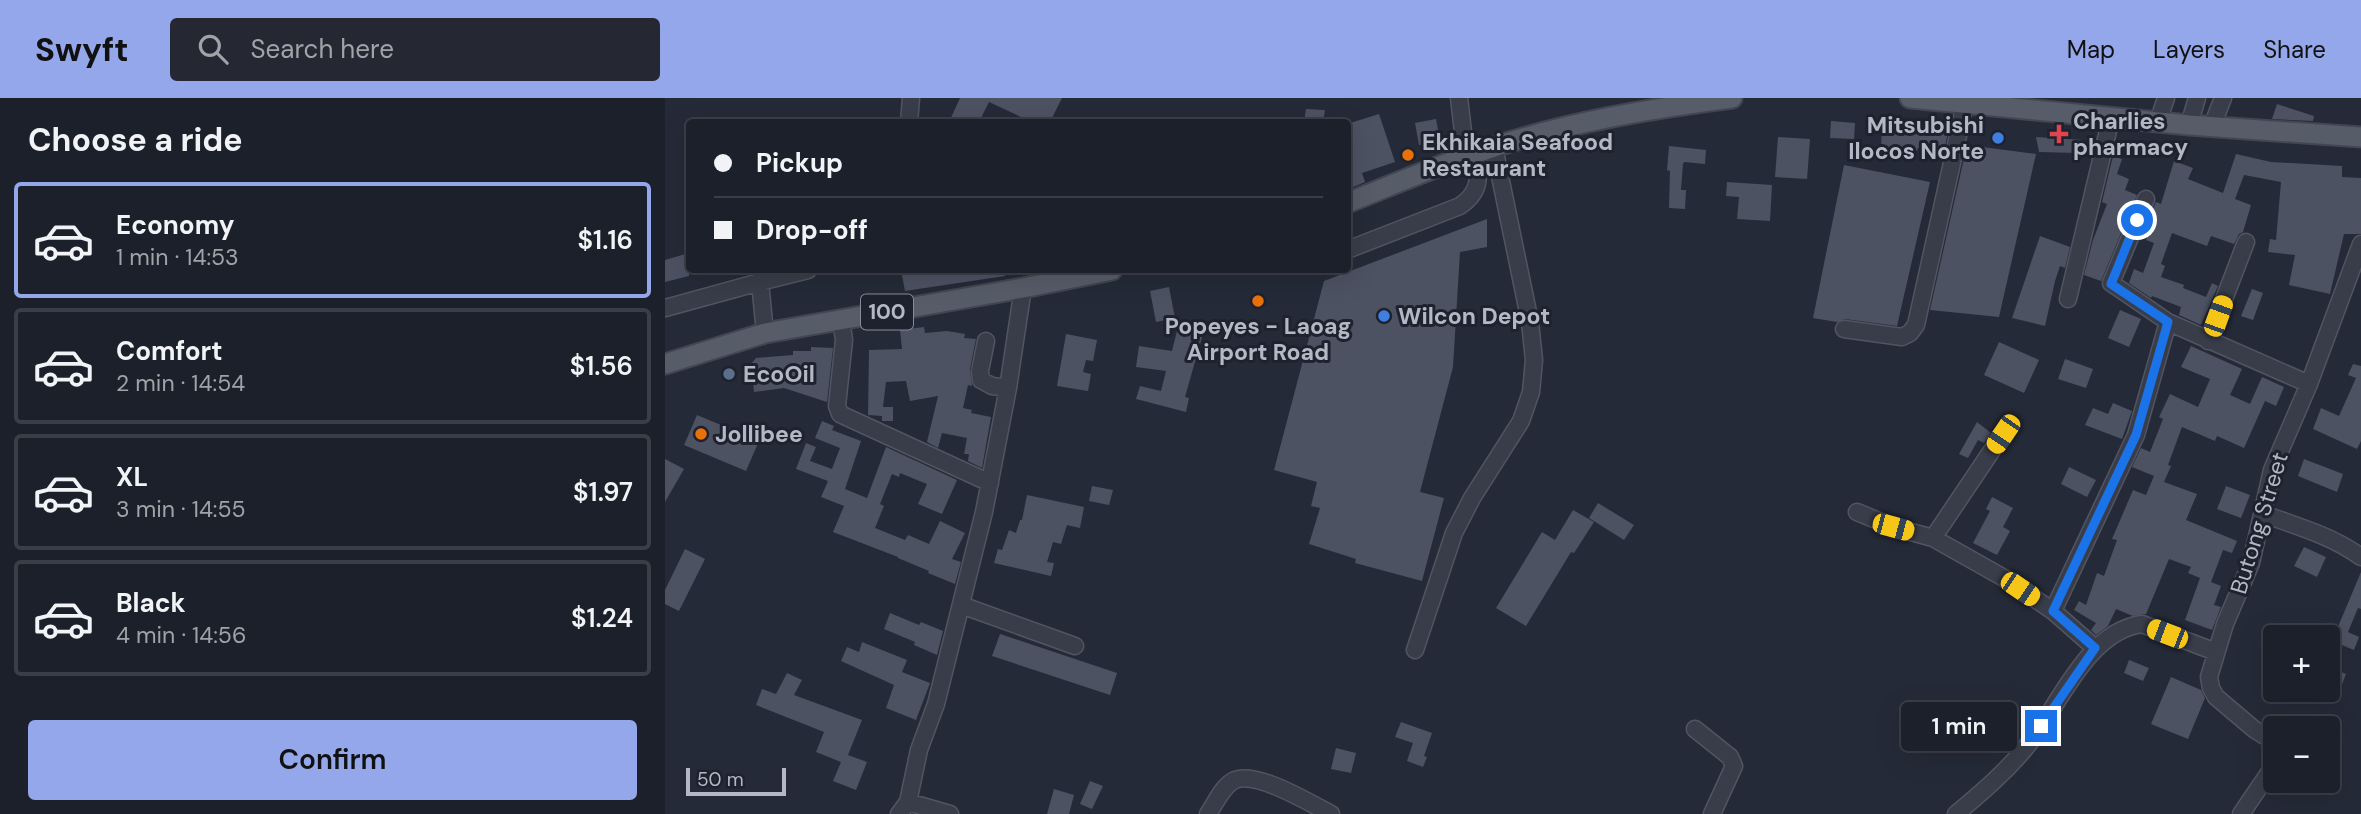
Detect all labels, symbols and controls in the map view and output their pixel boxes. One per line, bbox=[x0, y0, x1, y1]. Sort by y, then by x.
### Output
search box bbox=[170, 18, 660, 81]
text: Swyft bbox=[35, 28, 128, 71]
icon: search bbox=[194, 30, 232, 68]
text: Search here bbox=[250, 32, 394, 66]
text: Map bbox=[2067, 34, 2115, 65]
text: Layers bbox=[2153, 34, 2225, 65]
text: Share bbox=[2263, 34, 2326, 65]
place label: Charlies pharmacy bbox=[2073, 106, 2188, 162]
place label: Mitsubishi Ilocos Norte bbox=[1848, 110, 1984, 166]
text: Choose a ride bbox=[28, 119, 243, 161]
marker: Charlies pharmacy bbox=[2051, 126, 2067, 142]
place label: Ekhikaia Seafood Restaurant bbox=[1422, 127, 1613, 183]
marker: Mitsubishi Ilocos Norte bbox=[1990, 130, 2006, 146]
text: Pickup bbox=[756, 146, 843, 180]
marker: Ekhikaia Seafood Restaurant bbox=[1400, 147, 1416, 163]
route start bbox=[2121, 204, 2153, 236]
text: Economy bbox=[116, 208, 234, 242]
icon: car bbox=[32, 209, 95, 272]
text: Drop-off bbox=[756, 213, 868, 247]
text: $1.16 bbox=[578, 223, 633, 257]
text: 1 min · 14:53 bbox=[116, 242, 239, 272]
marker: Popeyes - Laoag Airport Road bbox=[1250, 293, 1266, 309]
car bbox=[2201, 293, 2236, 339]
road number: 100 bbox=[861, 294, 913, 330]
place label: Wilcon Depot bbox=[1398, 301, 1550, 331]
marker: Wilcon Depot bbox=[1376, 308, 1392, 324]
place label: Popeyes - Laoag Airport Road bbox=[1165, 311, 1351, 367]
text: Comfort bbox=[116, 334, 222, 368]
icon: car bbox=[32, 335, 95, 398]
text: $1.56 bbox=[570, 349, 633, 383]
place label: EcoOil bbox=[743, 359, 815, 389]
marker: EcoOil bbox=[721, 366, 737, 382]
text: 2 min · 14:54 bbox=[116, 368, 245, 398]
car bbox=[1983, 411, 2024, 457]
place label: Jollibee bbox=[715, 419, 803, 449]
marker: Jollibee bbox=[693, 426, 709, 442]
street label: Butong Street bbox=[2223, 448, 2295, 598]
text: XL bbox=[116, 460, 148, 494]
icon: car bbox=[32, 461, 95, 524]
text: $1.97 bbox=[573, 475, 633, 509]
text: 3 min · 14:55 bbox=[116, 494, 246, 524]
car bbox=[1870, 511, 1917, 543]
car bbox=[1997, 569, 2044, 609]
text: Black bbox=[116, 586, 186, 620]
icon: car bbox=[32, 587, 95, 650]
text: $1.24 bbox=[571, 601, 633, 635]
car bbox=[2144, 617, 2191, 651]
text: 4 min · 14:56 bbox=[116, 620, 246, 650]
map controls bbox=[2263, 625, 2340, 793]
button: + bbox=[2263, 625, 2340, 702]
callout: 1 min bbox=[1901, 702, 2017, 750]
route end bbox=[2025, 710, 2057, 742]
text: 1 min bbox=[1932, 711, 1986, 741]
button: − bbox=[2263, 716, 2340, 793]
button: Confirm bbox=[28, 720, 637, 800]
scale bar bbox=[686, 765, 786, 797]
text: 50 m bbox=[697, 767, 744, 792]

